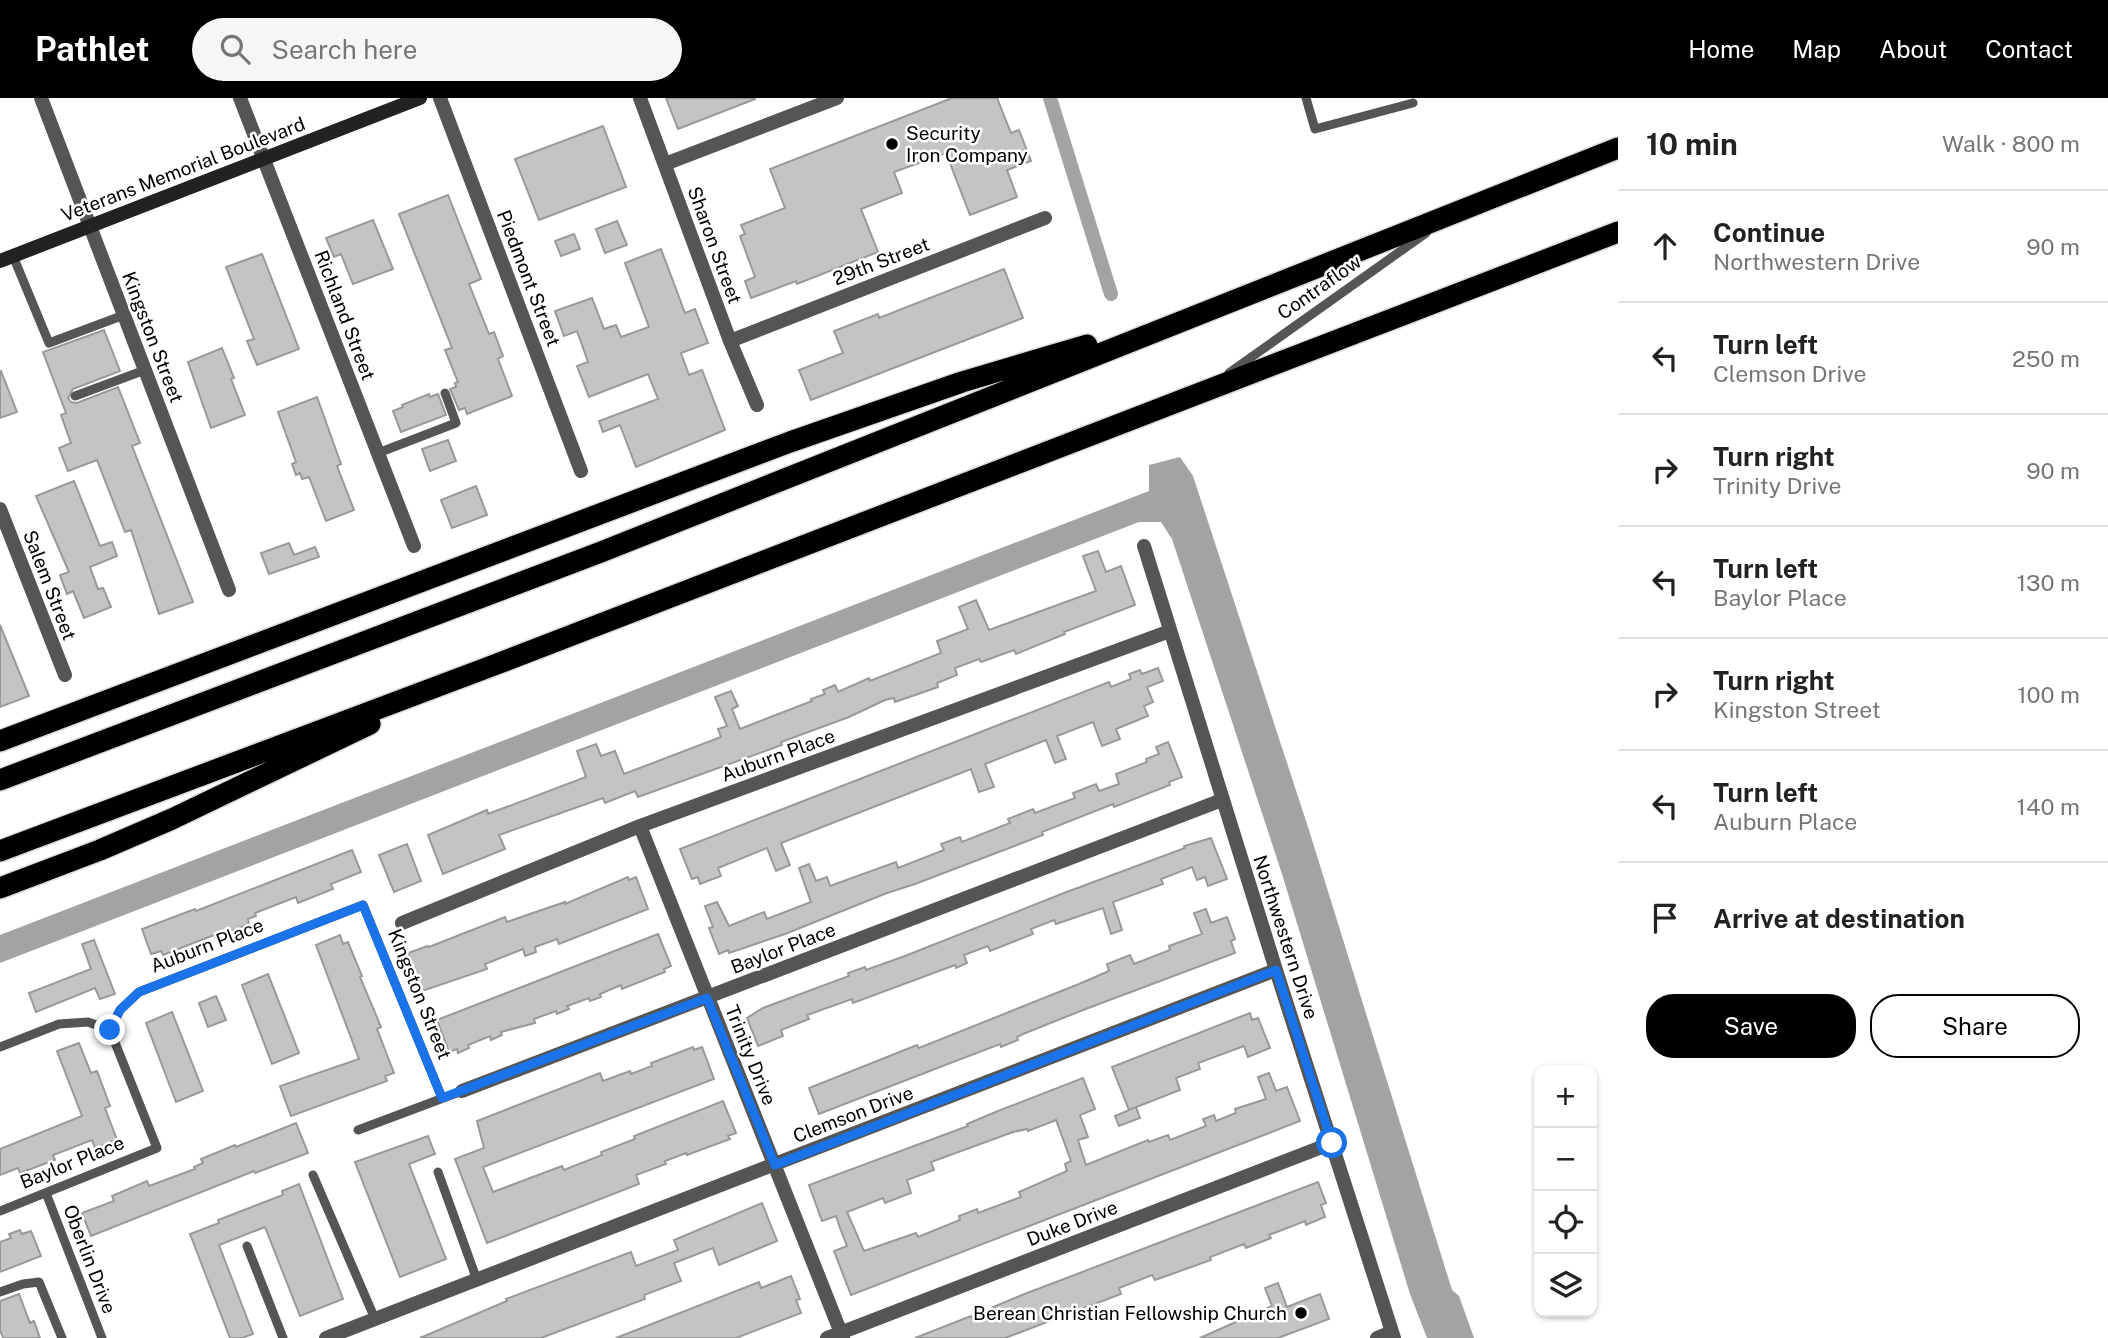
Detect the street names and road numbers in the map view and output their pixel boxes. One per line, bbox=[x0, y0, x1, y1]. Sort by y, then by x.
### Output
street label: Veterans Memorial Boulevard bbox=[58, 112, 308, 226]
street label: Sharon Street bbox=[684, 183, 746, 307]
street label: Piedmont Street bbox=[493, 207, 565, 349]
street label: 29th Street bbox=[830, 233, 932, 289]
street label: Richland Street bbox=[310, 247, 380, 383]
street label: Contraflow bbox=[1273, 250, 1365, 324]
street label: Kingston Street bbox=[118, 268, 188, 406]
street label: Salem Street bbox=[19, 527, 81, 643]
street label: Auburn Place bbox=[718, 724, 838, 786]
street label: Northwestern Drive bbox=[1249, 852, 1323, 1022]
street label: Auburn Place bbox=[147, 913, 267, 977]
street label: Baylor Place bbox=[727, 918, 839, 978]
street label: Kingston Street bbox=[384, 926, 456, 1062]
street label: Trinity Drive bbox=[721, 1002, 781, 1108]
street label: Clemson Drive bbox=[790, 1081, 916, 1147]
street label: Baylor Place bbox=[17, 1131, 127, 1193]
street label: Duke Drive bbox=[1024, 1196, 1120, 1250]
street label: Oberlin Drive bbox=[59, 1201, 121, 1317]

